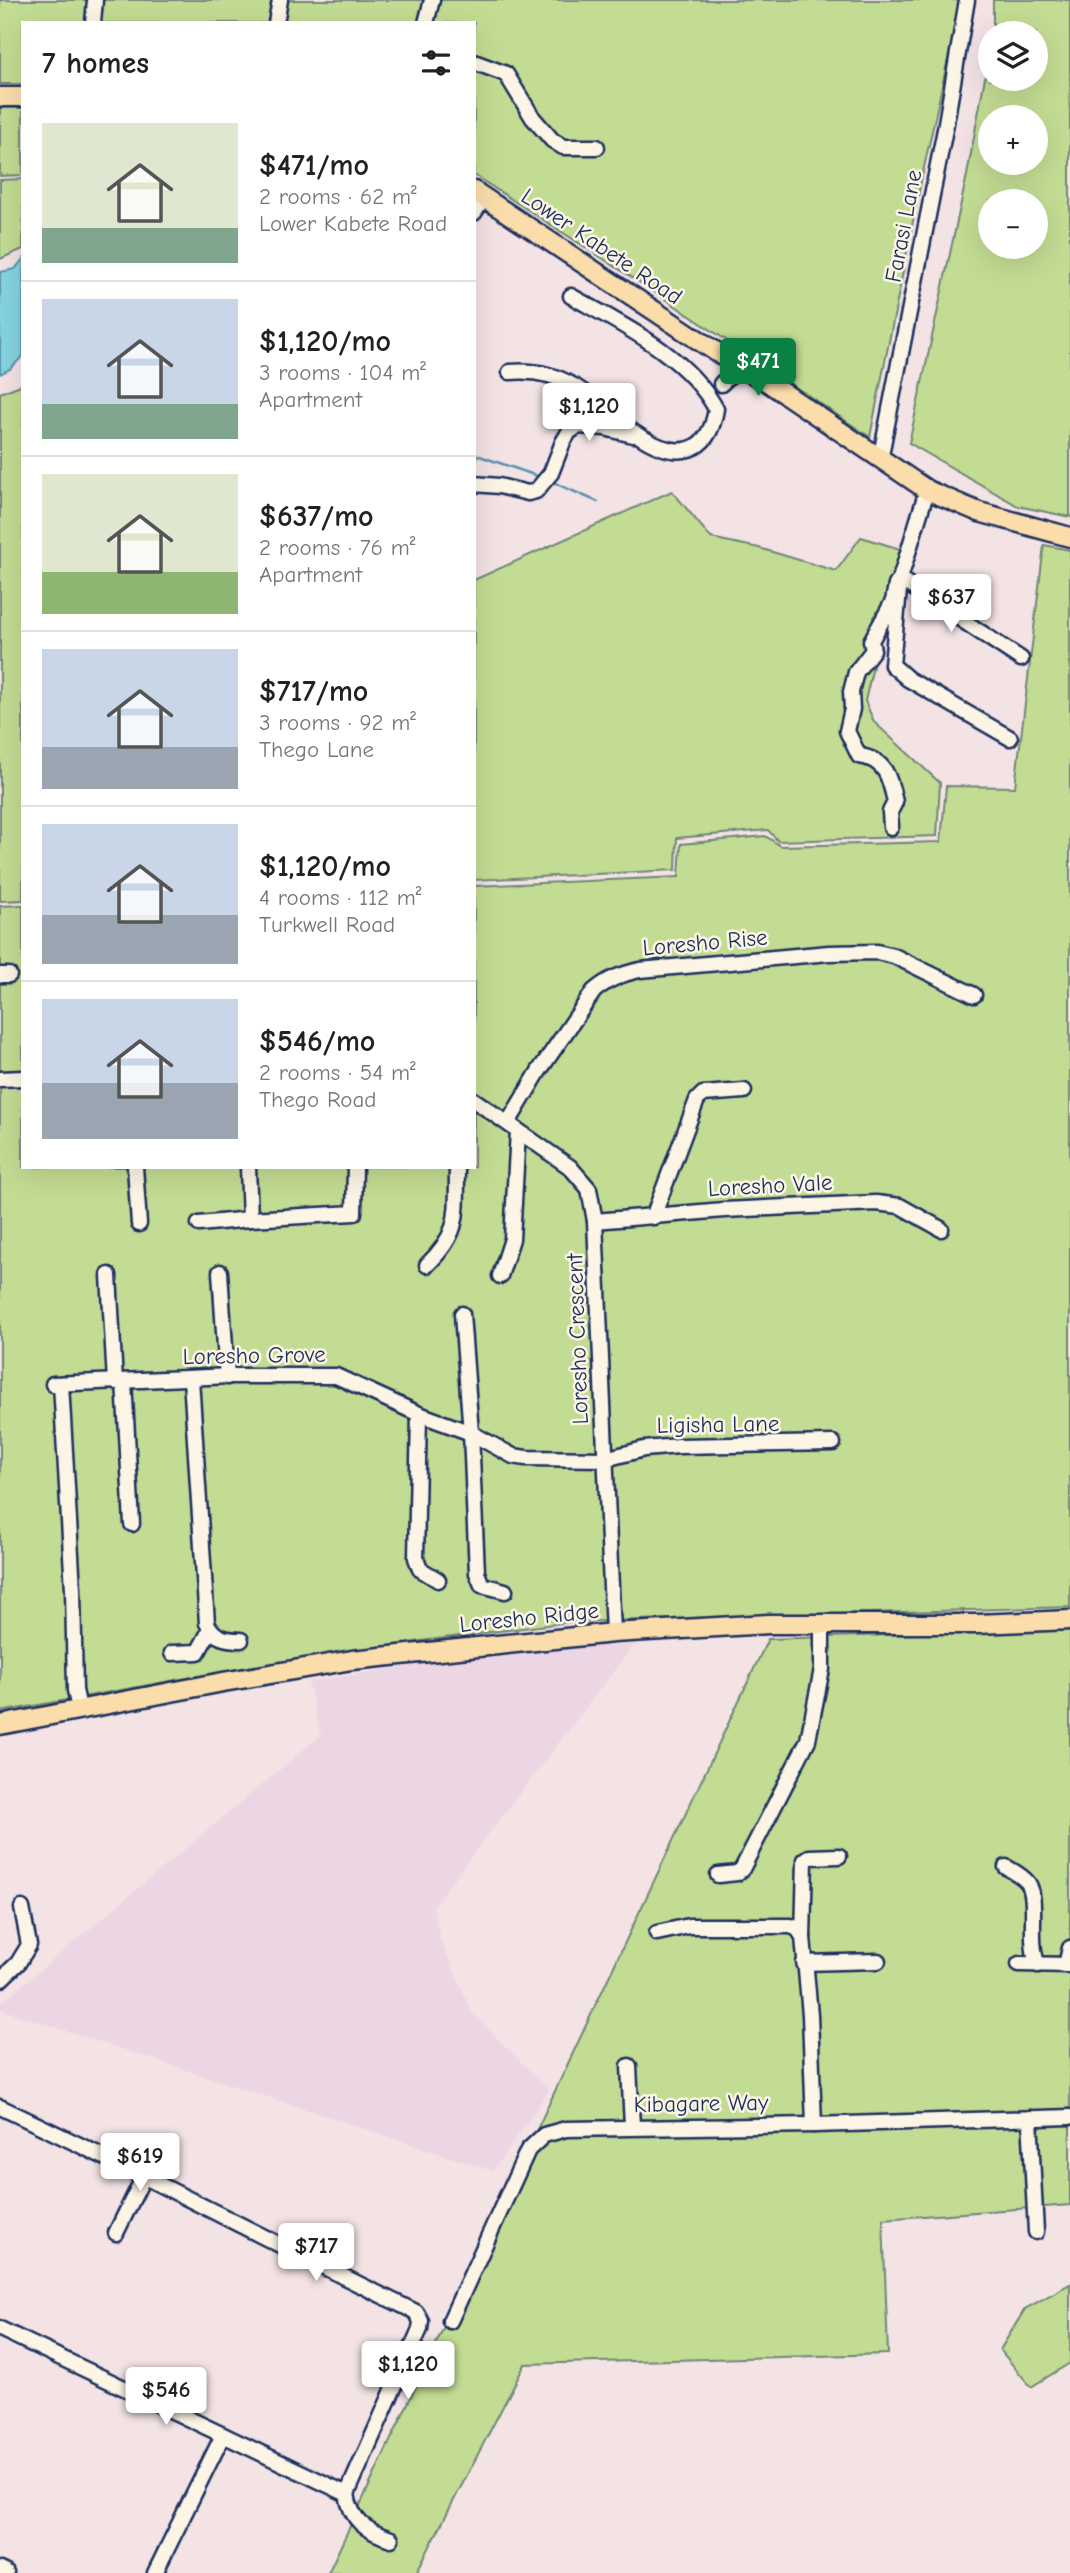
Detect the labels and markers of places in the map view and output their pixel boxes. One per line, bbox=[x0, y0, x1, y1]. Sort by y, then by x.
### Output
pin: $471 bbox=[717, 338, 799, 398]
pin: $1,120 bbox=[532, 384, 646, 443]
pin: $637 bbox=[910, 574, 992, 634]
pin: $619 bbox=[99, 2134, 181, 2193]
pin: $717 bbox=[275, 2224, 357, 2283]
pin: $1,120 bbox=[351, 2342, 465, 2401]
pin: $546 bbox=[125, 2368, 207, 2427]

